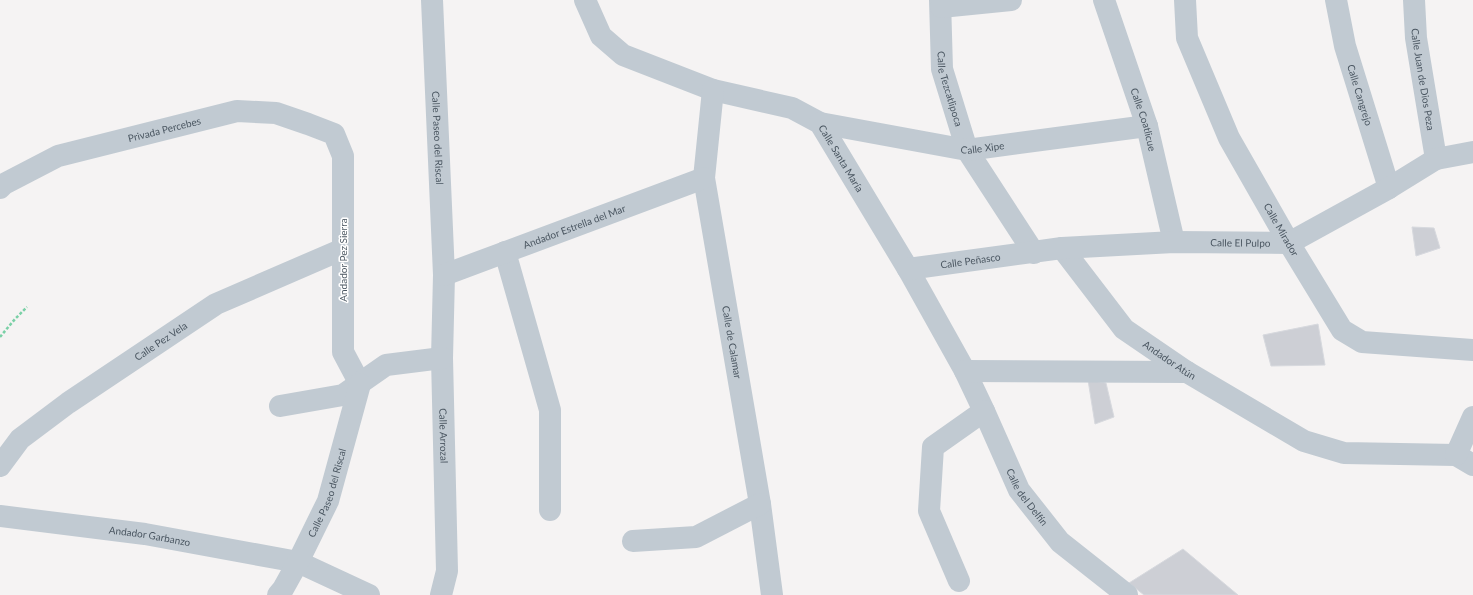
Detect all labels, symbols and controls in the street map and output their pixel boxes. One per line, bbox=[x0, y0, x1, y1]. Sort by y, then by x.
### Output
street label: Calle Juan de Dios Peza bbox=[1409, 28, 1437, 131]
street label: Calle Tezcatlipoca bbox=[935, 51, 965, 128]
street label: Calle Cangrejo bbox=[1345, 63, 1375, 127]
street label: Calle Coatlicue bbox=[1128, 86, 1159, 152]
street label: Calle Paseo del Riscal bbox=[430, 91, 446, 185]
street label: Privada Percebes bbox=[126, 114, 202, 144]
street label: Calle Santa María bbox=[816, 122, 866, 194]
street label: Calle Xipe bbox=[960, 139, 1005, 156]
street label: Calle Mirador bbox=[1261, 201, 1302, 259]
street label: Andador Estrella del Mar bbox=[521, 202, 627, 251]
street label: Andador Pez Sierra bbox=[337, 218, 349, 302]
street label: Calle El Pulpo bbox=[1210, 236, 1271, 249]
street label: Calle Peñasco bbox=[940, 250, 1002, 271]
street label: Calle de Calamar bbox=[720, 305, 744, 380]
street label: Calle Pez Vela bbox=[132, 319, 189, 363]
street label: Andador Atún bbox=[1141, 338, 1198, 382]
street label: Calle Arrozal bbox=[437, 408, 450, 463]
street label: Calle Paseo del Riscal bbox=[305, 447, 348, 539]
street label: Calle del Delfín bbox=[1004, 466, 1051, 528]
street label: Andador Garbanzo bbox=[108, 524, 192, 548]

